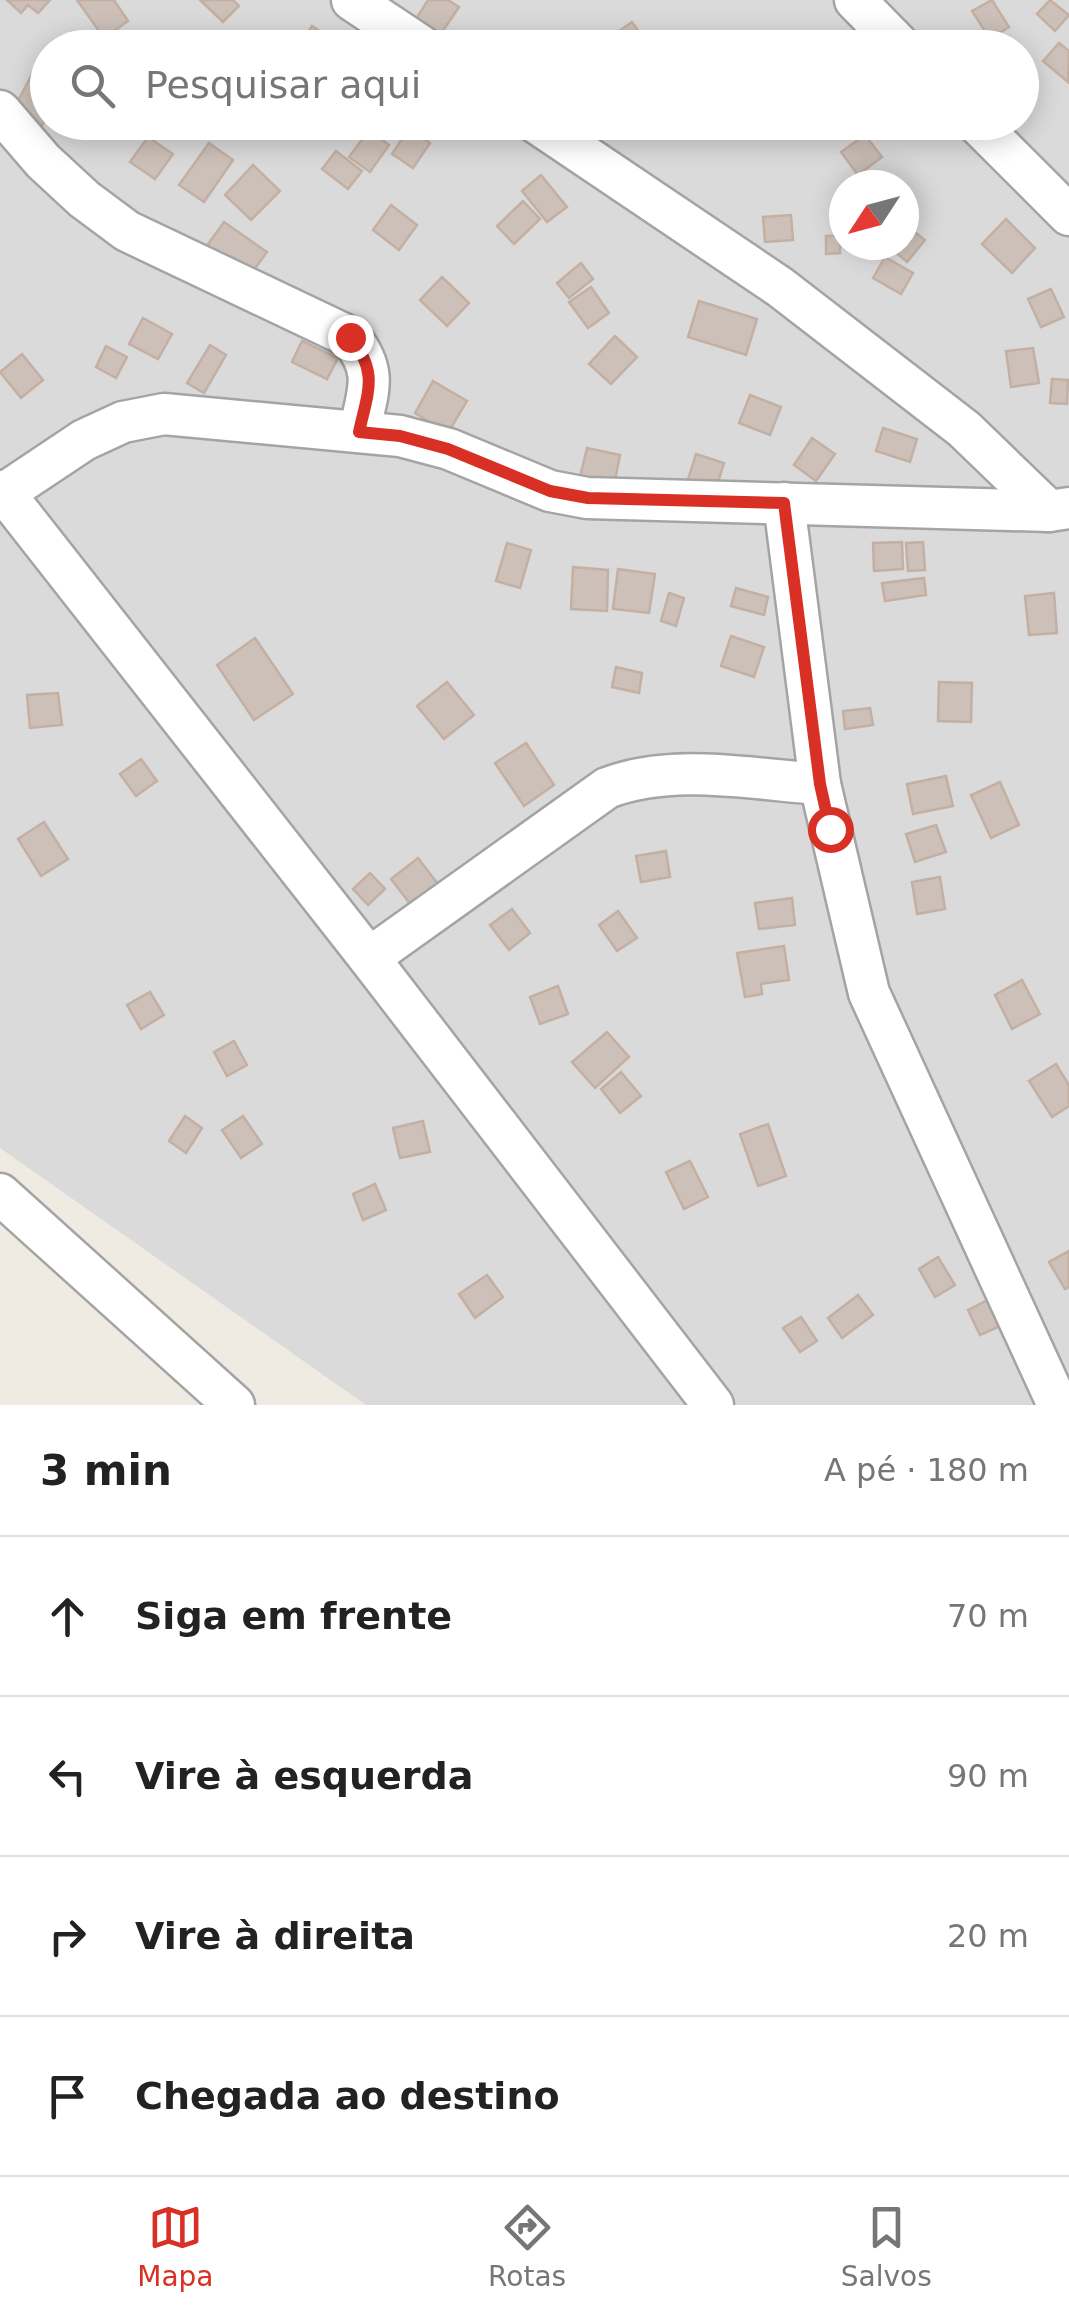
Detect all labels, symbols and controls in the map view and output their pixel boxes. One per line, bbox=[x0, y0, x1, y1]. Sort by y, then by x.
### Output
search box bbox=[30, 30, 1039, 140]
icon: search bbox=[65, 58, 120, 113]
text: Pesquisar aqui bbox=[145, 63, 421, 107]
north arrow bbox=[829, 170, 919, 260]
route end bbox=[328, 315, 374, 361]
route start bbox=[808, 807, 854, 853]
text: 3 min bbox=[40, 1446, 172, 1495]
text: A pé · 180 m bbox=[824, 1451, 1029, 1489]
icon: ahead bbox=[40, 1589, 95, 1644]
text: Siga em frente bbox=[135, 1594, 452, 1638]
text: 70 m bbox=[947, 1597, 1029, 1635]
icon: left bbox=[40, 1749, 95, 1804]
text: Vire à esquerda bbox=[135, 1754, 473, 1798]
text: 90 m bbox=[947, 1757, 1029, 1795]
icon: right bbox=[40, 1909, 95, 1964]
text: Vire à direita bbox=[135, 1914, 415, 1958]
text: 20 m bbox=[947, 1917, 1029, 1955]
icon: arrive bbox=[40, 2069, 95, 2124]
text: Chegada ao destino bbox=[135, 2074, 560, 2118]
tab: Mapa bbox=[137, 2200, 214, 2293]
tab: Rotas bbox=[488, 2200, 566, 2293]
tab: Salvos bbox=[841, 2200, 932, 2293]

